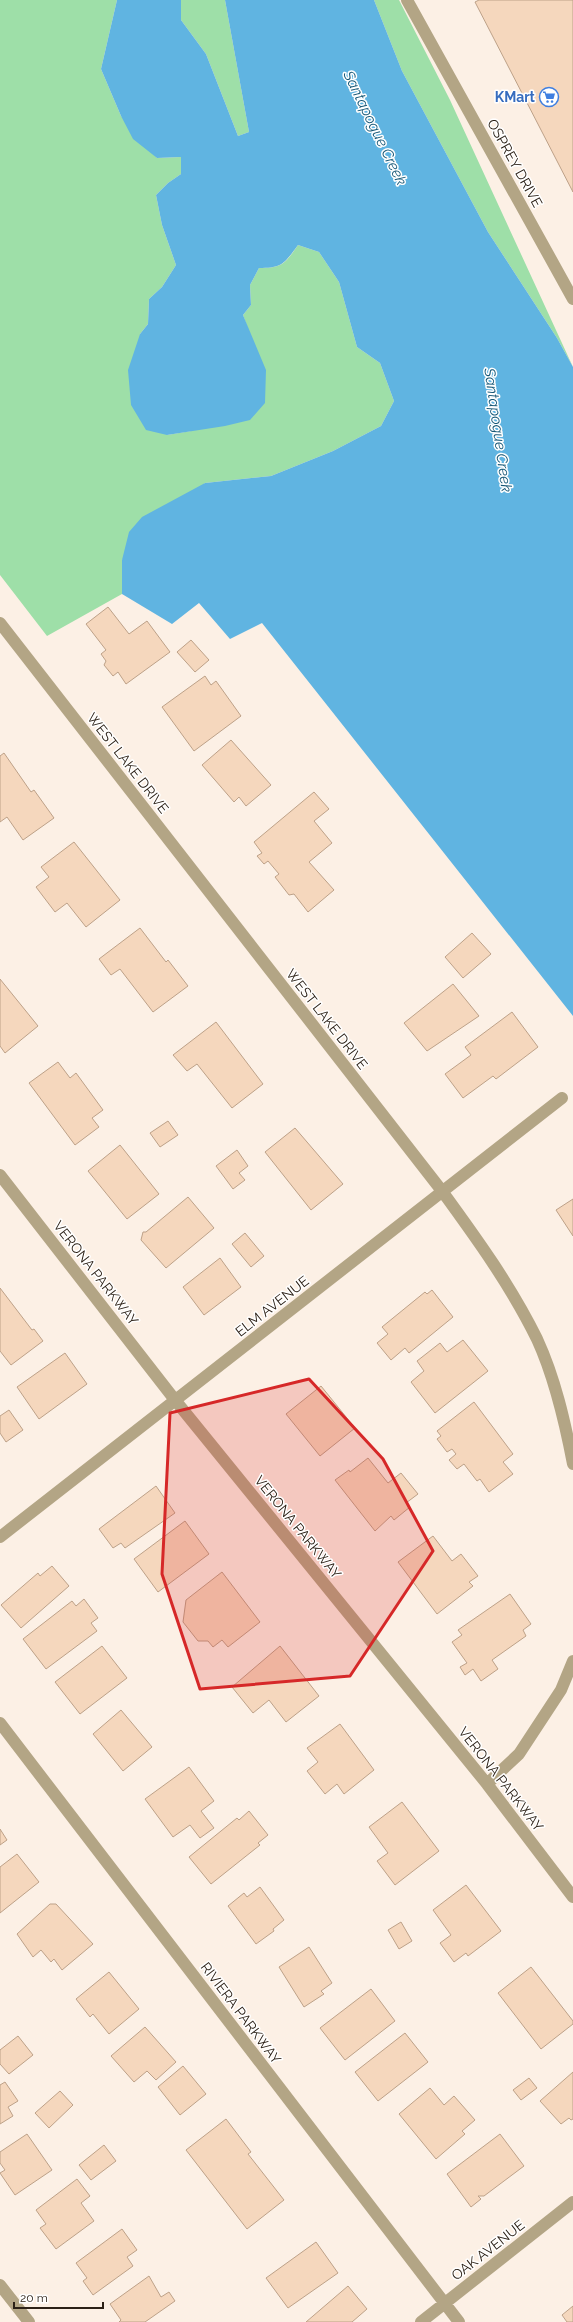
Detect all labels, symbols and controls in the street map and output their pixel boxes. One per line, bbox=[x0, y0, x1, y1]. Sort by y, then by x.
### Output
water label: Santapogue Creek bbox=[339, 67, 411, 188]
supermarket icon: KMart bbox=[538, 86, 560, 108]
place label: KMart bbox=[495, 89, 536, 105]
street label: OSPREY DRIVE bbox=[484, 116, 546, 210]
water label: Santapogue Creek bbox=[480, 366, 516, 493]
street label: WEST LAKE DRIVE bbox=[84, 710, 172, 816]
street label: WEST LAKE DRIVE bbox=[283, 966, 371, 1072]
street label: VERONA PARKWAY bbox=[50, 1218, 142, 1328]
street label: ELM AVENUE bbox=[232, 1272, 312, 1340]
street label: VERONA PARKWAY bbox=[252, 1472, 344, 1582]
street label: VERONA PARKWAY bbox=[455, 1724, 547, 1834]
street label: RIVIERA PARKWAY bbox=[198, 1959, 284, 2067]
street label: OAK AVENUE bbox=[448, 2217, 528, 2283]
scale bar bbox=[14, 2284, 103, 2310]
text: 20 m bbox=[20, 2291, 48, 2305]

